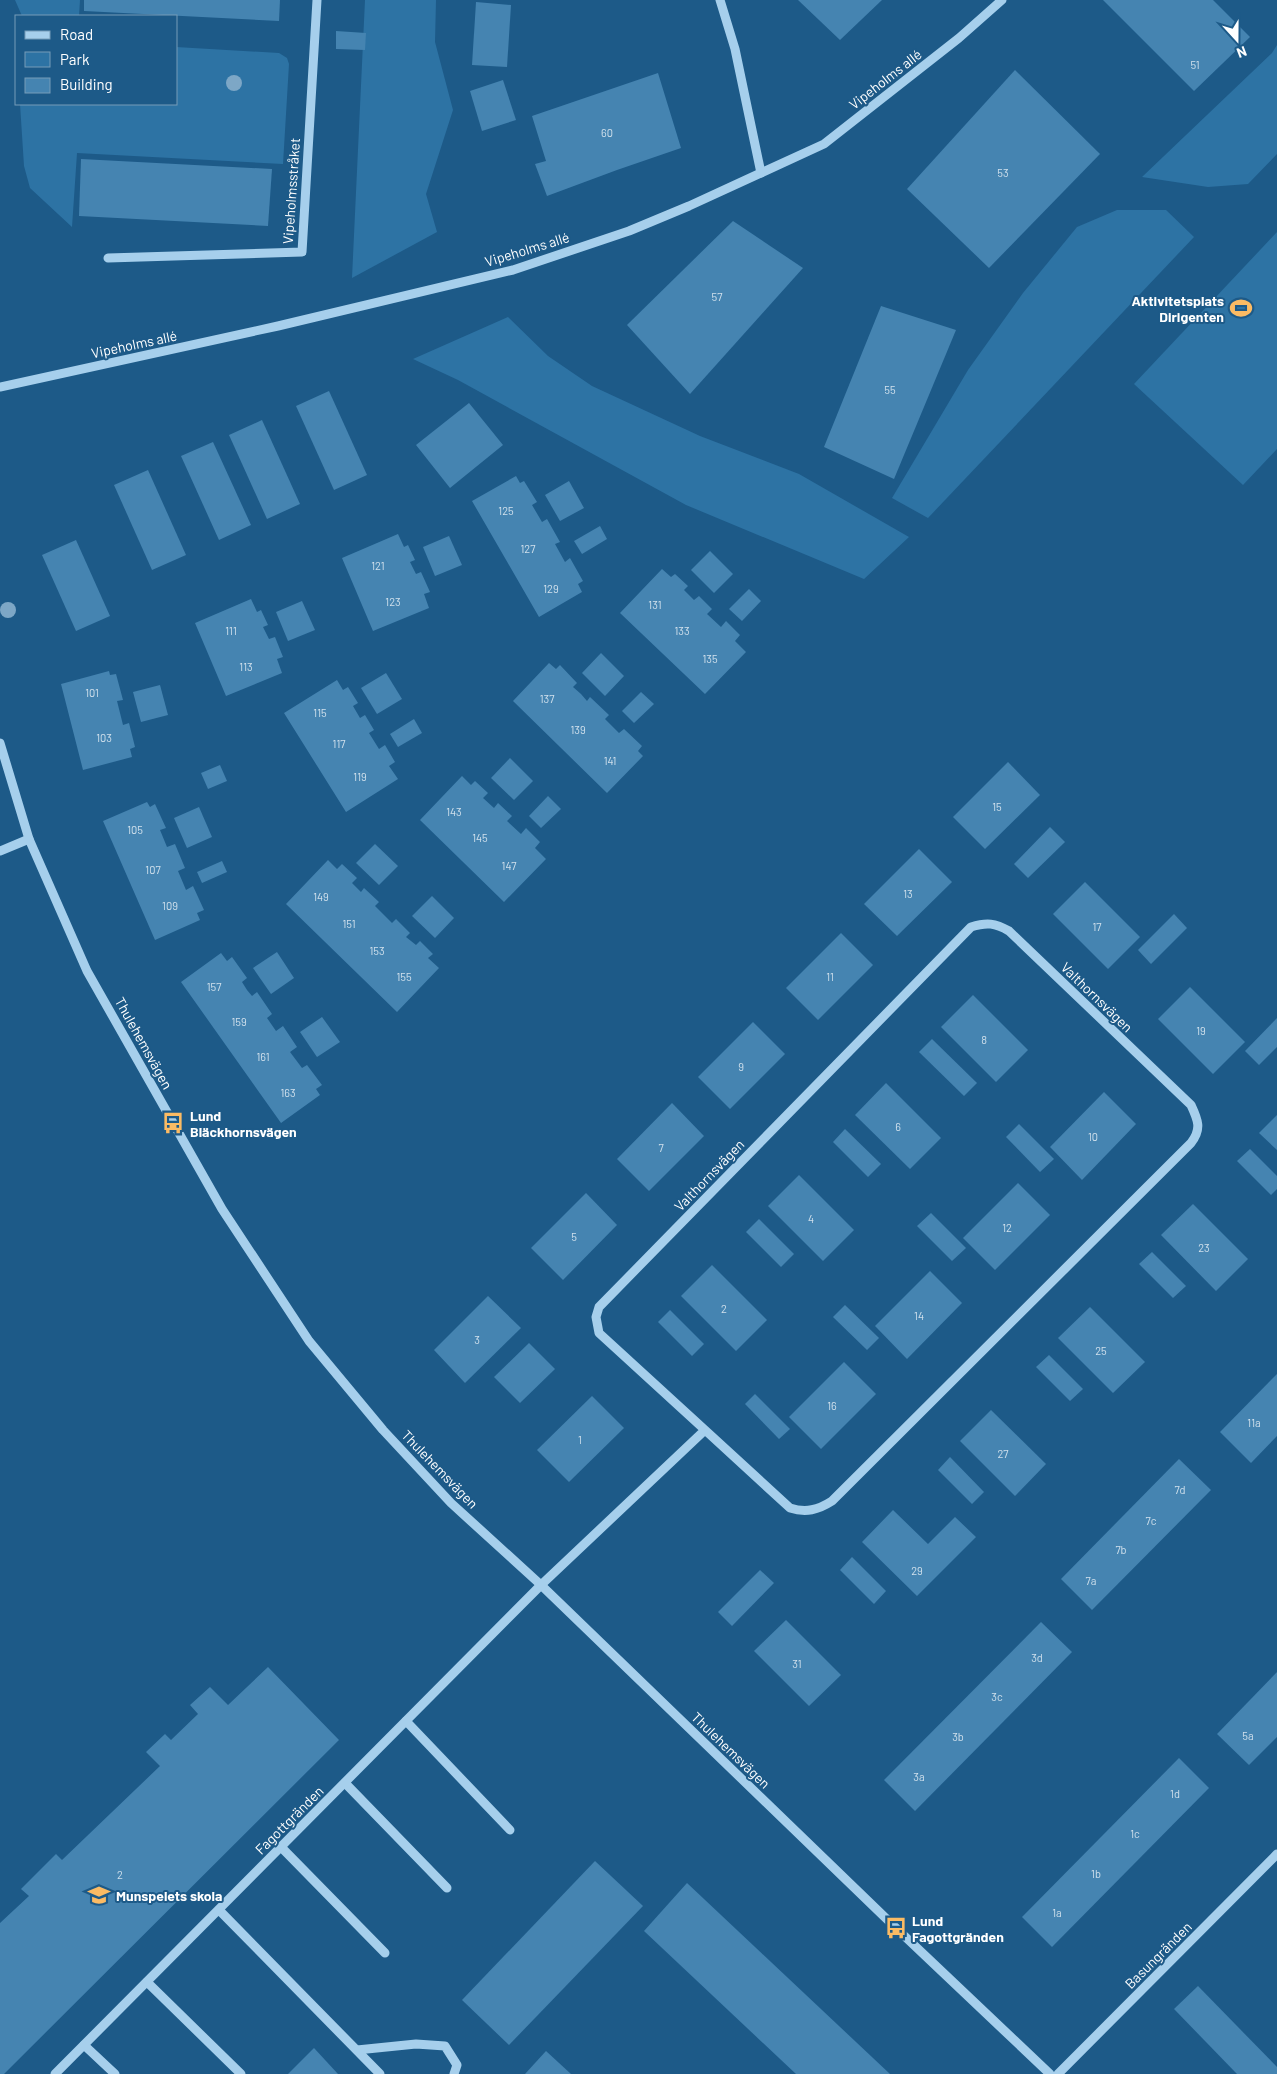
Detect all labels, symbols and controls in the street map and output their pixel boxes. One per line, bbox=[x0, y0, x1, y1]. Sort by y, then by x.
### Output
legend bbox=[15, 15, 178, 105]
north arrow bbox=[1212, 15, 1262, 65]
text: Road bbox=[60, 25, 93, 43]
text: N bbox=[1234, 43, 1249, 62]
street label: Vipeholms allé bbox=[845, 45, 925, 113]
text: Park bbox=[60, 50, 90, 68]
house number: 51 bbox=[1190, 58, 1200, 71]
text: Building bbox=[60, 75, 113, 93]
house number: 60 bbox=[601, 126, 613, 139]
street label: Vipeholmsstråket bbox=[279, 137, 303, 245]
house number: 53 bbox=[997, 166, 1009, 179]
street label: Vipeholms allé bbox=[483, 228, 571, 270]
house number: 57 bbox=[712, 290, 722, 303]
place label: Aktivitetsplats Dirigenten bbox=[1131, 292, 1224, 325]
sports icon: Aktivitetsplats Dirigenten bbox=[1228, 295, 1254, 321]
street label: Vipeholms allé bbox=[89, 327, 179, 361]
house number: 55 bbox=[884, 383, 896, 396]
house number: 125 bbox=[498, 504, 514, 517]
house number: 127 bbox=[521, 542, 535, 555]
house number: 121 bbox=[371, 559, 385, 572]
house number: 129 bbox=[543, 582, 559, 595]
house number: 123 bbox=[385, 595, 401, 608]
house number: 131 bbox=[648, 598, 662, 611]
house number: 111 bbox=[225, 624, 237, 637]
house number: 133 bbox=[674, 624, 690, 637]
house number: 135 bbox=[702, 652, 718, 665]
house number: 113 bbox=[239, 660, 253, 673]
house number: 101 bbox=[85, 686, 99, 699]
house number: 137 bbox=[540, 692, 554, 705]
house number: 115 bbox=[313, 706, 327, 719]
house number: 139 bbox=[570, 723, 586, 736]
house number: 103 bbox=[96, 731, 112, 744]
house number: 117 bbox=[333, 737, 345, 750]
house number: 141 bbox=[604, 754, 616, 767]
house number: 119 bbox=[353, 770, 367, 783]
house number: 15 bbox=[992, 800, 1002, 813]
house number: 143 bbox=[446, 805, 462, 818]
house number: 105 bbox=[127, 823, 143, 836]
house number: 145 bbox=[472, 831, 488, 844]
house number: 147 bbox=[502, 859, 516, 872]
house number: 107 bbox=[145, 863, 161, 876]
house number: 13 bbox=[903, 887, 913, 900]
house number: 149 bbox=[313, 890, 329, 903]
house number: 109 bbox=[162, 899, 178, 912]
house number: 151 bbox=[342, 917, 356, 930]
house number: 17 bbox=[1092, 920, 1102, 933]
house number: 153 bbox=[369, 944, 385, 957]
street label: Valthornsvägen bbox=[1058, 959, 1136, 1035]
house number: 155 bbox=[396, 970, 412, 983]
house number: 11 bbox=[826, 970, 834, 983]
house number: 157 bbox=[207, 980, 221, 993]
street label: Thulehemsvägen bbox=[112, 994, 176, 1092]
house number: 159 bbox=[231, 1015, 247, 1028]
house number: 19 bbox=[1196, 1024, 1206, 1037]
house number: 8 bbox=[981, 1033, 987, 1046]
house number: 161 bbox=[256, 1050, 270, 1063]
house number: 9 bbox=[738, 1060, 744, 1073]
house number: 163 bbox=[280, 1086, 296, 1099]
place label: Lund Bläckhornsvägen bbox=[190, 1107, 297, 1140]
bus stop icon: Lund Bläckhornsvägen bbox=[160, 1110, 186, 1136]
house number: 6 bbox=[895, 1120, 901, 1133]
house number: 10 bbox=[1088, 1130, 1098, 1143]
street label: Valthornsvägen bbox=[671, 1136, 747, 1214]
house number: 7 bbox=[658, 1141, 664, 1154]
house number: 4 bbox=[808, 1212, 814, 1225]
house number: 12 bbox=[1002, 1221, 1012, 1234]
house number: 5 bbox=[571, 1230, 577, 1243]
house number: 23 bbox=[1198, 1241, 1210, 1254]
house number: 2 bbox=[721, 1302, 727, 1315]
house number: 14 bbox=[914, 1309, 924, 1322]
house number: 3 bbox=[474, 1333, 480, 1346]
house number: 25 bbox=[1095, 1344, 1107, 1357]
house number: 16 bbox=[827, 1399, 837, 1412]
house number: 11a bbox=[1247, 1416, 1261, 1429]
street label: Thulehemsvägen bbox=[398, 1426, 482, 1512]
house number: 1 bbox=[578, 1433, 582, 1446]
house number: 27 bbox=[997, 1447, 1009, 1460]
house number: 7d bbox=[1174, 1483, 1186, 1496]
house number: 7c bbox=[1146, 1514, 1157, 1527]
house number: 7b bbox=[1115, 1543, 1127, 1556]
house number: 29 bbox=[911, 1564, 923, 1577]
house number: 7a bbox=[1086, 1574, 1096, 1587]
house number: 3d bbox=[1031, 1651, 1043, 1664]
house number: 31 bbox=[792, 1657, 802, 1670]
house number: 3c bbox=[991, 1690, 1003, 1703]
street label: Thulehemsvägen bbox=[688, 1708, 774, 1792]
house number: 5a bbox=[1242, 1729, 1254, 1742]
house number: 3b bbox=[952, 1730, 964, 1743]
house number: 3a bbox=[913, 1770, 925, 1783]
street label: Fagottgränden bbox=[251, 1782, 327, 1858]
house number: 1d bbox=[1170, 1787, 1180, 1800]
house number: 1c bbox=[1130, 1827, 1140, 1840]
house number: 1b bbox=[1091, 1867, 1101, 1880]
house number: 2 bbox=[117, 1868, 123, 1881]
school or university icon: Munspelets skola bbox=[86, 1882, 112, 1908]
place label: Munspelets skola bbox=[116, 1887, 222, 1904]
house number: 1a bbox=[1052, 1906, 1062, 1919]
place label: Lund Fagottgränden bbox=[912, 1912, 1004, 1945]
bus stop icon: Lund Fagottgränden bbox=[883, 1915, 909, 1941]
street label: Basungränden bbox=[1121, 1918, 1195, 1992]

